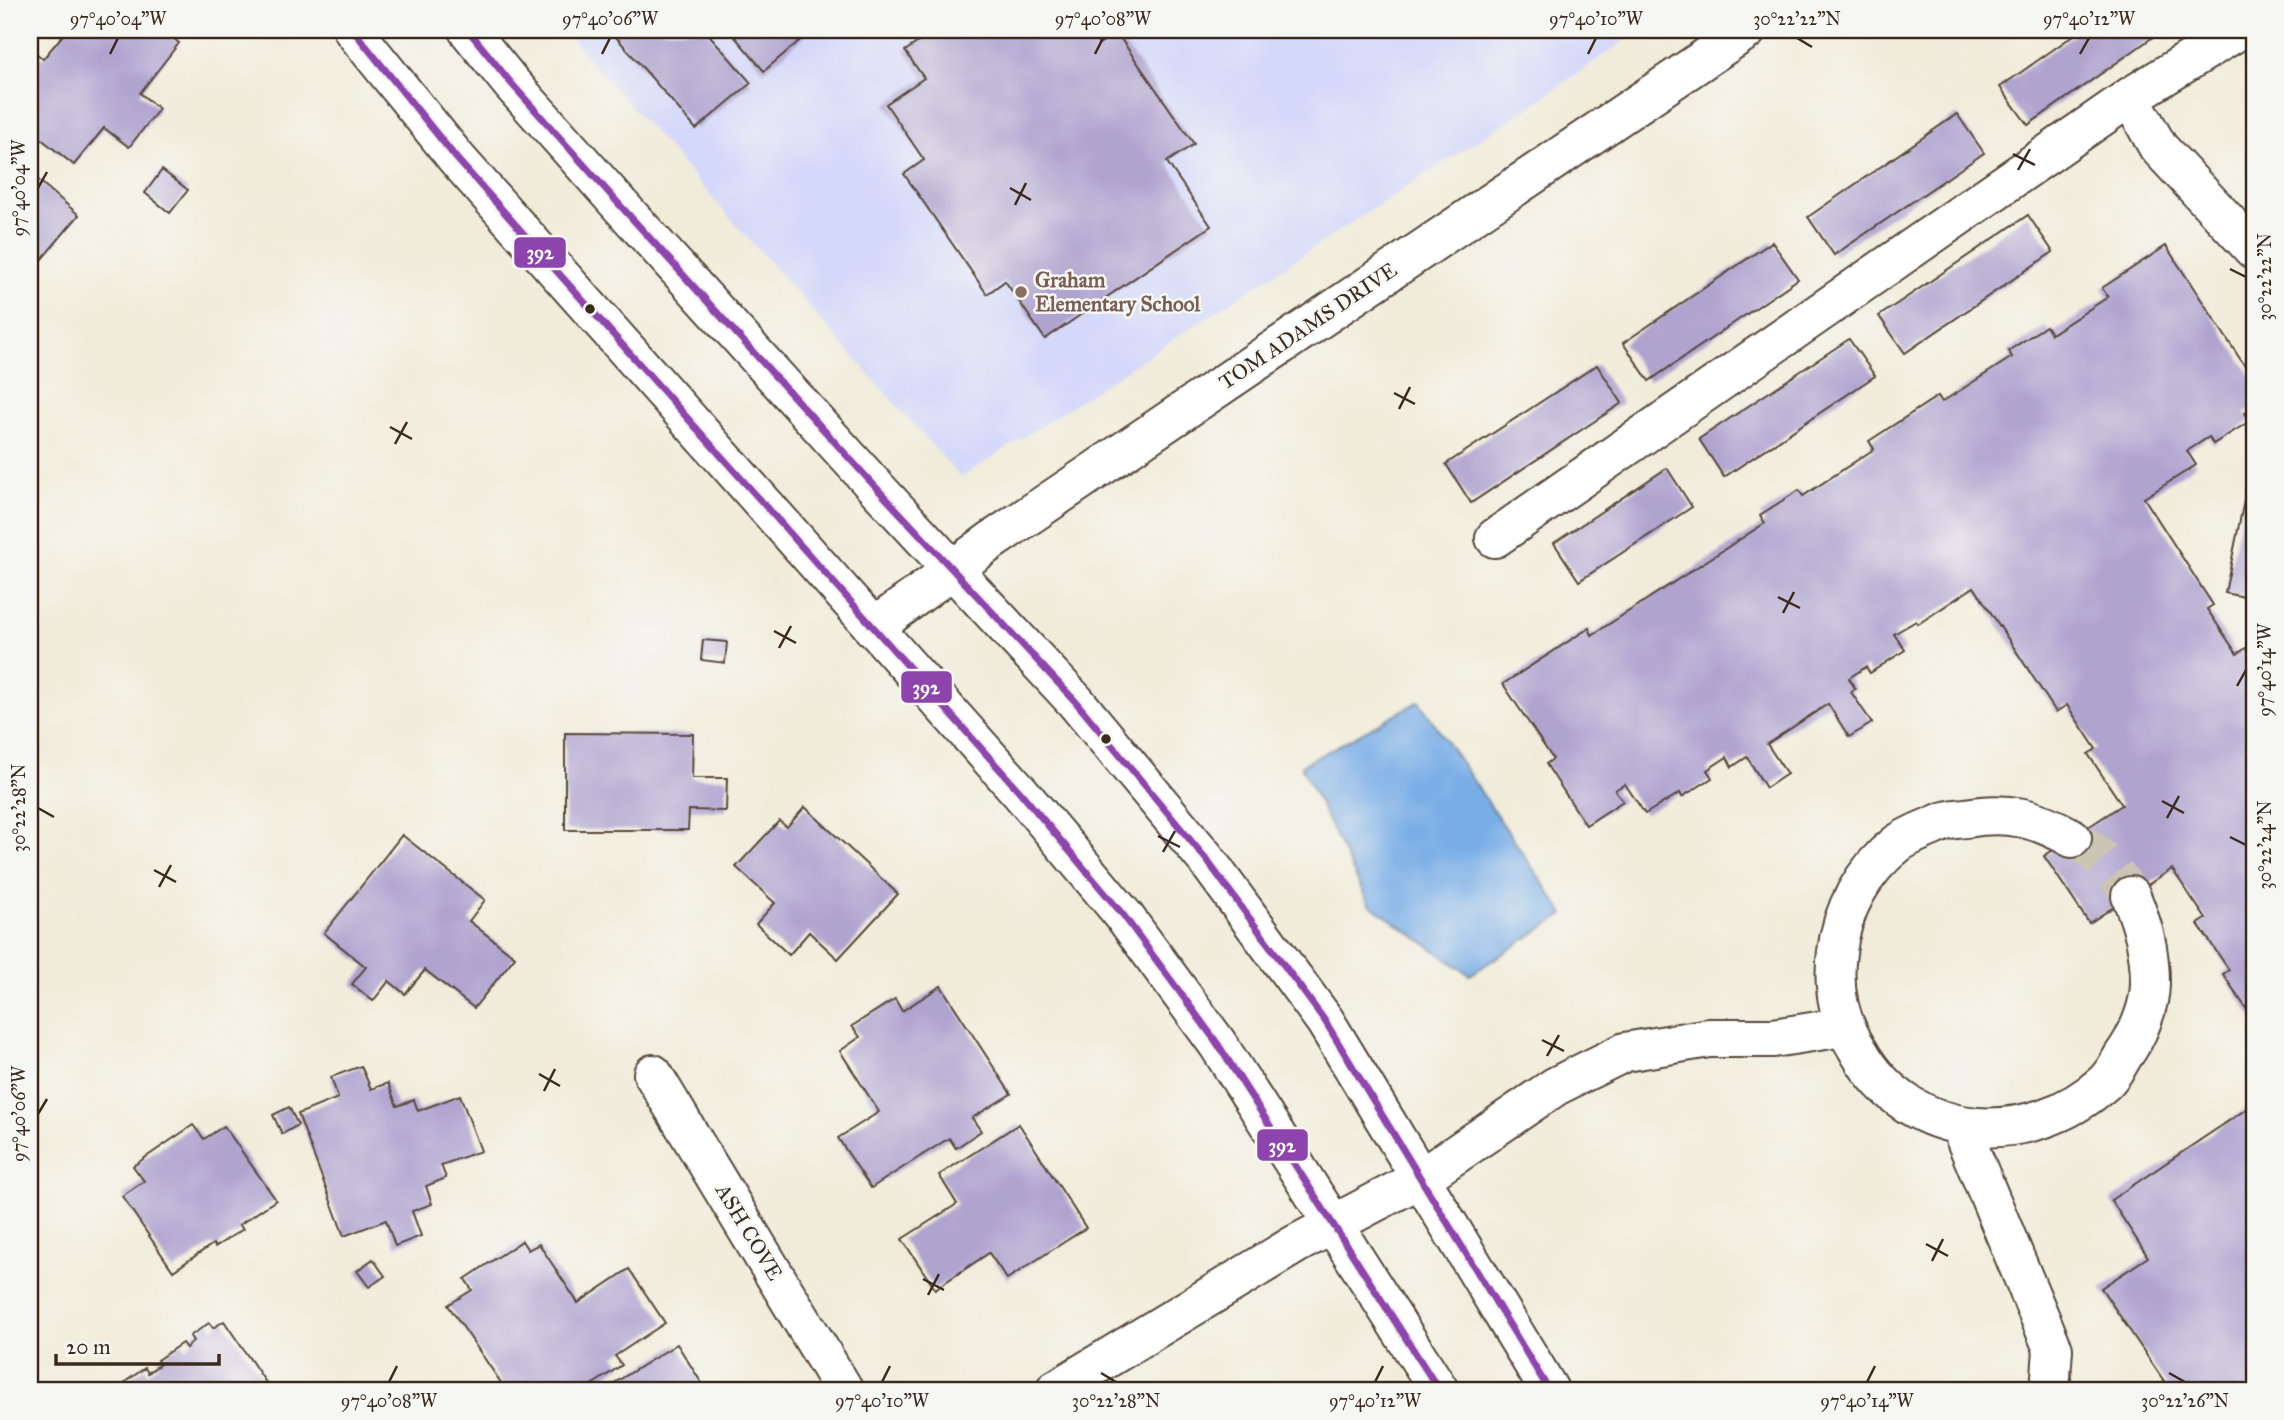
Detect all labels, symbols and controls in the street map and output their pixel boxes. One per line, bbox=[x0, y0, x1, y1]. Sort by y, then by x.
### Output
text: 97°40'04"W bbox=[70, 8, 167, 30]
text: 97°40'06"W bbox=[562, 8, 659, 30]
text: 97°40'08"W bbox=[1055, 8, 1152, 30]
text: 97°40'10"W bbox=[1549, 8, 1644, 30]
text: 30°22'22"N bbox=[1753, 8, 1841, 30]
text: 97°40'12"W bbox=[2043, 8, 2136, 30]
text: 97°40'04"W bbox=[8, 139, 30, 236]
text: 30°22'22"N bbox=[2254, 233, 2276, 321]
line badge: 392 bbox=[513, 236, 567, 269]
text: 392 bbox=[526, 241, 554, 265]
street label: TOM ADAMS DRIVE bbox=[1214, 257, 1402, 395]
place label: Graham Elementary School bbox=[1035, 267, 1201, 317]
marker: Graham Elementary School bbox=[1013, 284, 1029, 300]
unlabelled marker bbox=[583, 302, 597, 316]
text: 97°40'14"W bbox=[2254, 622, 2276, 717]
line badge: 392 bbox=[900, 670, 953, 704]
text: 392 bbox=[912, 676, 940, 700]
unlabelled marker bbox=[1099, 732, 1113, 746]
text: 30°22'28"N bbox=[8, 764, 30, 852]
text: 30°22'24"N bbox=[2254, 801, 2276, 889]
text: 97°40'06"W bbox=[8, 1065, 30, 1162]
line badge: 392 bbox=[1256, 1128, 1309, 1162]
text: 392 bbox=[1268, 1134, 1296, 1158]
street label: ASH COVE bbox=[709, 1178, 788, 1285]
scale bar bbox=[56, 1322, 219, 1366]
text: 20 m bbox=[66, 1334, 111, 1360]
text: 97°40'08"W bbox=[341, 1390, 438, 1412]
text: 97°40'10"W bbox=[835, 1390, 930, 1412]
text: 30°22'28"N bbox=[1072, 1390, 1160, 1412]
text: 97°40'12"W bbox=[1329, 1390, 1422, 1412]
text: 97°40'14"W bbox=[1820, 1390, 1915, 1412]
text: 30°22'26"N bbox=[2141, 1390, 2229, 1412]

